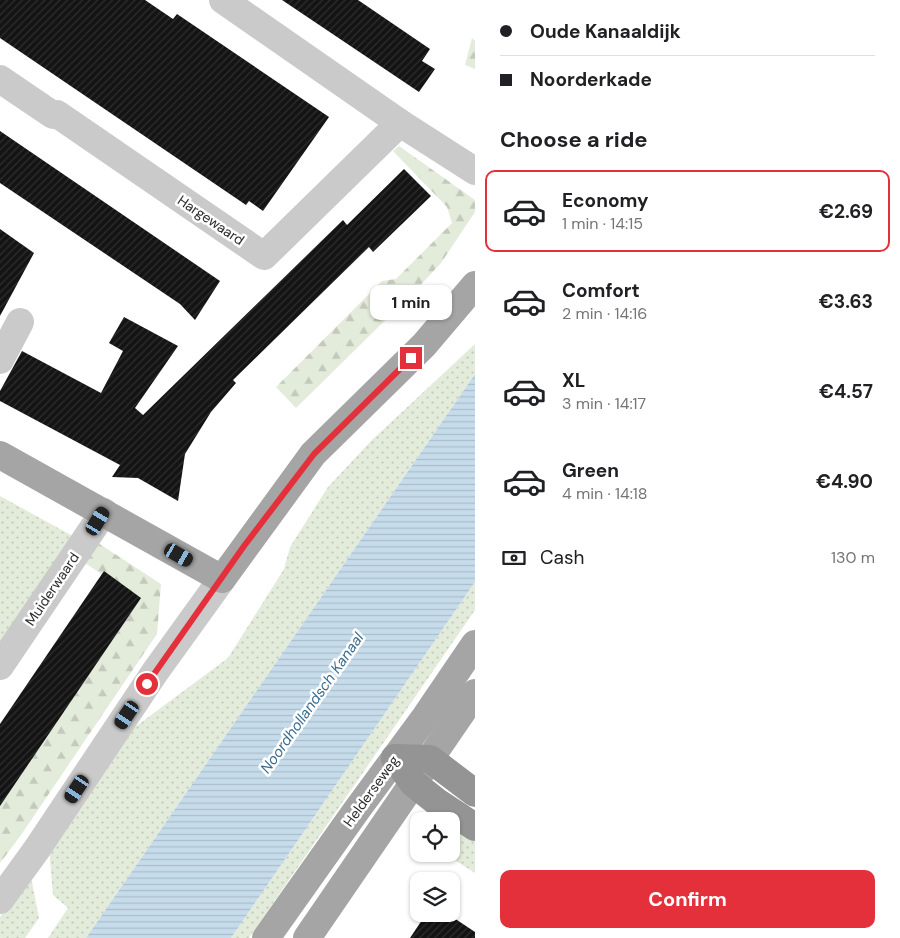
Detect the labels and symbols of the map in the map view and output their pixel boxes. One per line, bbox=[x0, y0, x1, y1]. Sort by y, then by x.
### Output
street label: Hargewaard bbox=[174, 191, 248, 249]
callout: 1 min bbox=[370, 286, 452, 320]
route end bbox=[400, 347, 422, 369]
car bbox=[83, 504, 112, 538]
car bbox=[162, 541, 195, 569]
street label: Muiderwaard bbox=[21, 549, 83, 629]
water label: Noordhollandsch Kanaal bbox=[256, 628, 369, 777]
route start bbox=[136, 673, 158, 695]
car bbox=[112, 698, 141, 732]
street label: Helderseweg bbox=[339, 752, 403, 830]
car bbox=[62, 772, 91, 806]

